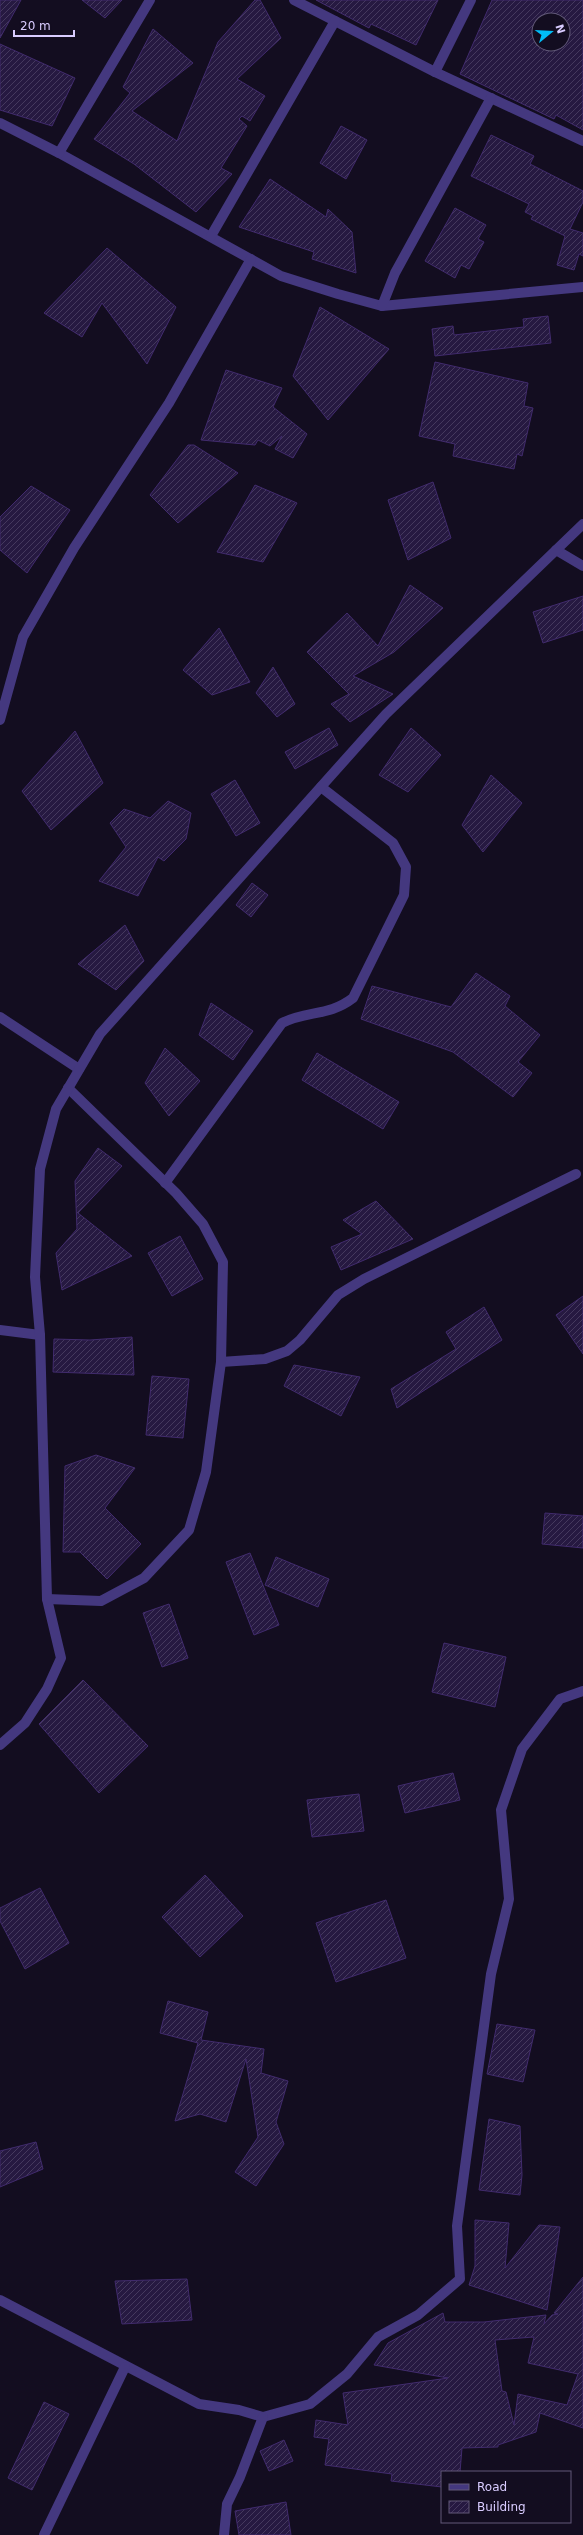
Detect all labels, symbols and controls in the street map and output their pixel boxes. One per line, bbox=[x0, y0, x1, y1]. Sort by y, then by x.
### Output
scale bar bbox=[14, 12, 74, 38]
north arrow bbox=[531, 12, 571, 52]
text: 20 m bbox=[20, 19, 51, 33]
text: N bbox=[552, 23, 568, 35]
legend bbox=[441, 2471, 571, 2523]
text: Road bbox=[477, 2480, 507, 2494]
text: Building bbox=[477, 2500, 526, 2514]

